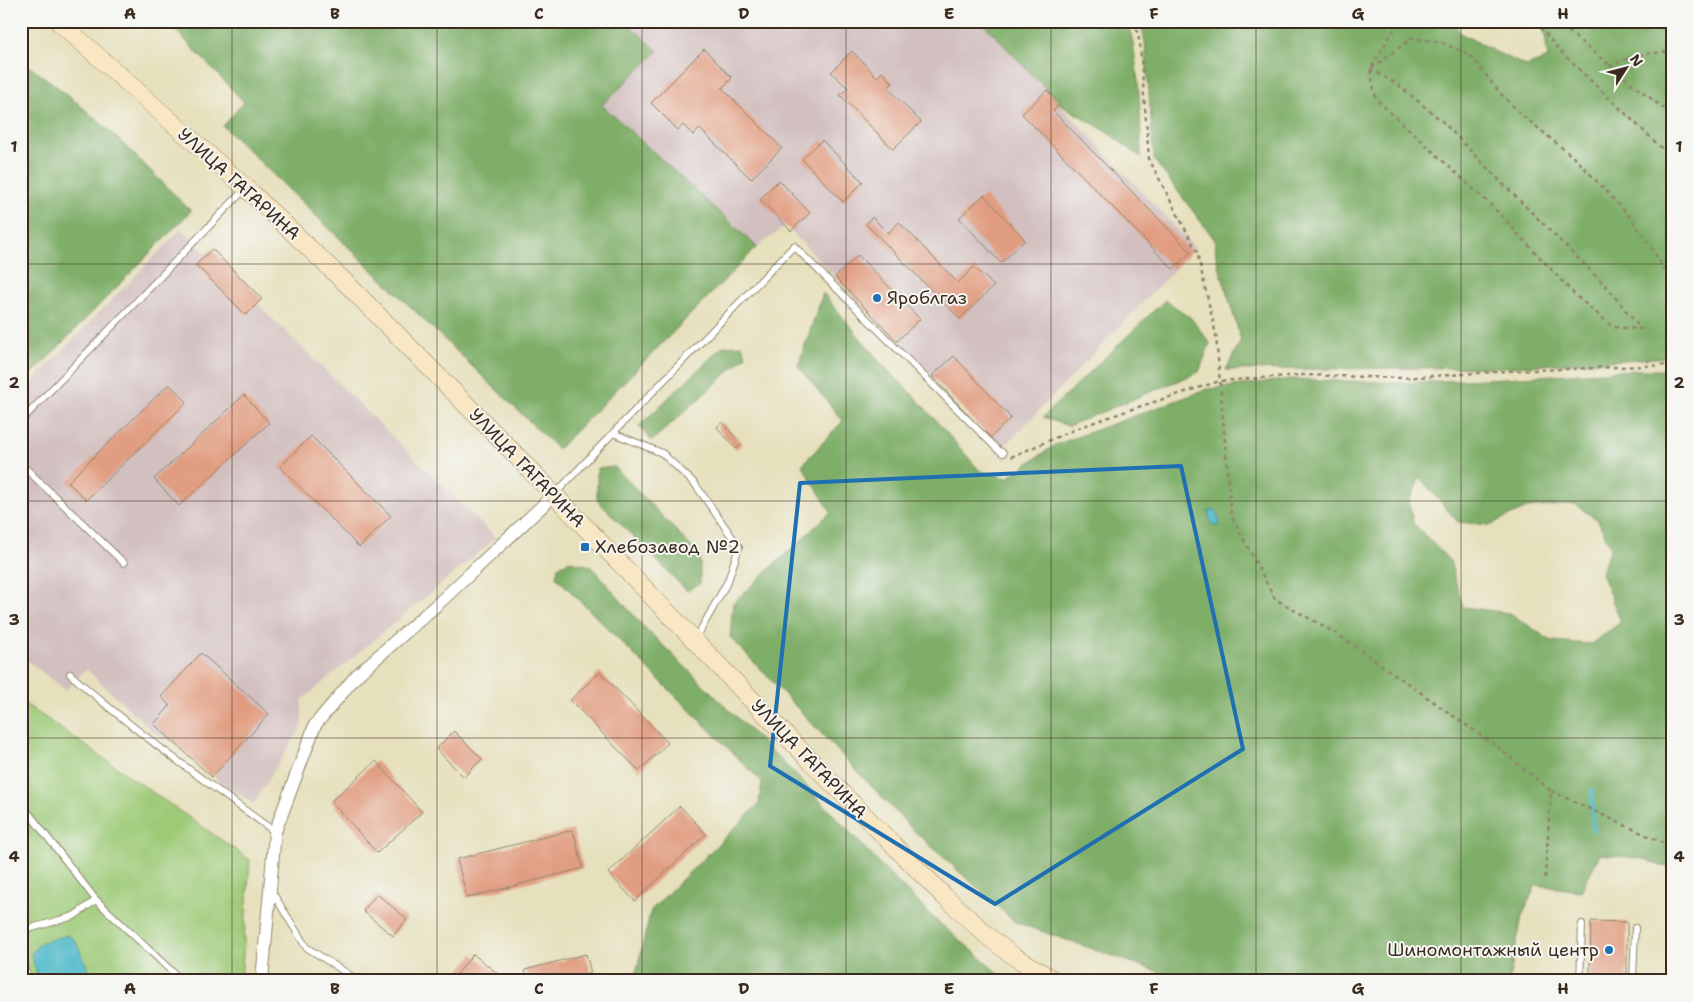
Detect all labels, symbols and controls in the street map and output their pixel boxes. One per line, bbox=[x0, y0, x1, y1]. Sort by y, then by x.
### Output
text: A bbox=[124, 3, 136, 24]
text: B bbox=[330, 3, 340, 24]
text: C bbox=[534, 3, 544, 24]
text: D bbox=[738, 3, 750, 24]
text: E bbox=[944, 3, 954, 24]
text: F bbox=[1149, 3, 1159, 24]
text: G bbox=[1352, 3, 1365, 24]
text: H bbox=[1557, 3, 1569, 24]
north arrow bbox=[1600, 42, 1650, 92]
text: N bbox=[1626, 51, 1647, 70]
street label: УЛИЦА ГАГАРИНА bbox=[173, 122, 305, 246]
text: 1 bbox=[10, 136, 18, 157]
text: 1 bbox=[1675, 136, 1683, 157]
place label: Яроблгаз bbox=[887, 286, 967, 310]
marker: Яроблгаз bbox=[871, 292, 883, 304]
text: 2 bbox=[8, 372, 20, 393]
text: 2 bbox=[1673, 372, 1685, 393]
street label: УЛИЦА ГАГАРИНА bbox=[464, 403, 590, 533]
place label: Хлебозавод №2 bbox=[595, 535, 740, 559]
marker: Хлебозавод №2 bbox=[579, 541, 591, 553]
text: 3 bbox=[8, 609, 20, 630]
text: 3 bbox=[1673, 609, 1685, 630]
street label: УЛИЦА ГАГАРИНА bbox=[746, 694, 872, 824]
text: 4 bbox=[8, 846, 20, 867]
text: 4 bbox=[1673, 846, 1685, 867]
place label: Шиномонтажный центр bbox=[1387, 938, 1599, 962]
marker: Шиномонтажный центр bbox=[1603, 944, 1615, 956]
text: A bbox=[124, 978, 136, 999]
text: B bbox=[330, 978, 340, 999]
text: C bbox=[534, 978, 544, 999]
text: D bbox=[738, 978, 750, 999]
text: E bbox=[944, 978, 954, 999]
text: F bbox=[1149, 978, 1159, 999]
text: G bbox=[1352, 978, 1365, 999]
text: H bbox=[1557, 978, 1569, 999]

